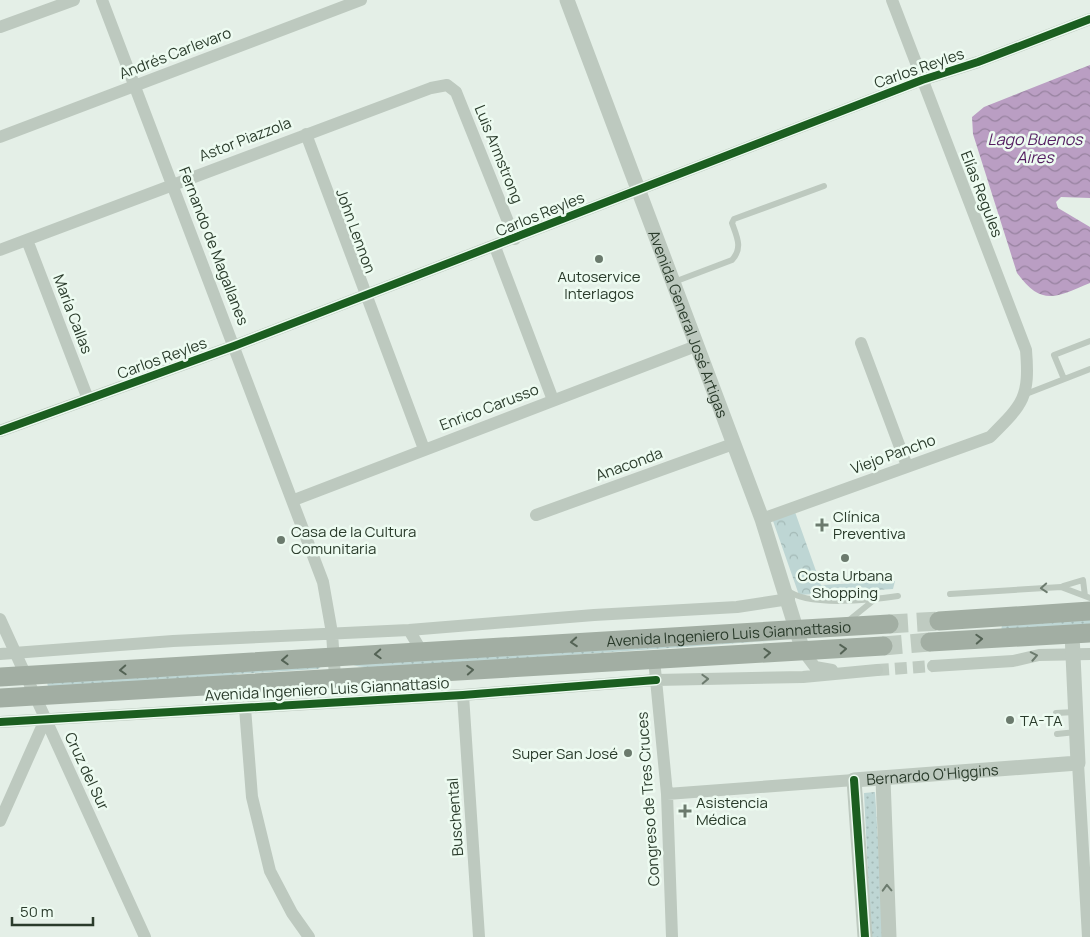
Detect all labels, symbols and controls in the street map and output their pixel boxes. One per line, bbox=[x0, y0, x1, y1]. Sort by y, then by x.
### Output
street label: Andrés Carlevaro bbox=[116, 22, 234, 84]
street label: Carlos Reyles bbox=[871, 43, 967, 93]
street label: Luis Armstrong bbox=[470, 102, 528, 206]
street label: Astor Piazzola bbox=[196, 112, 294, 166]
water label: Lago Buenos Aires bbox=[988, 128, 1084, 168]
street label: Elías Regules bbox=[956, 148, 1008, 240]
street label: Fernando de Magallanes bbox=[174, 164, 254, 328]
street label: John Lennon bbox=[331, 186, 381, 276]
street label: Carlos Reyles bbox=[493, 187, 588, 241]
street label: Avenida General José Artigas bbox=[644, 227, 734, 421]
marker: Autoservice Interlagos bbox=[593, 253, 605, 265]
place label: Autoservice Interlagos bbox=[558, 266, 641, 304]
street label: María Callas bbox=[48, 271, 98, 357]
street label: Carlos Reyles bbox=[114, 332, 210, 384]
street label: Enrico Carusso bbox=[437, 378, 542, 435]
street label: Viejo Pancho bbox=[848, 429, 938, 479]
street label: Anaconda bbox=[593, 442, 665, 486]
place label: Clínica Preventiva bbox=[833, 506, 906, 544]
marker: Clínica Preventiva bbox=[815, 518, 829, 532]
place label: Casa de la Cultura Comunitaria bbox=[291, 521, 416, 559]
marker: Casa de la Cultura Comunitaria bbox=[275, 534, 287, 546]
marker: Costa Urbana Shopping bbox=[839, 552, 851, 564]
place label: Costa Urbana Shopping bbox=[797, 565, 893, 603]
one-way arrow bbox=[1039, 582, 1047, 593]
street label: Avenida Ingeniero Luis Giannattasio bbox=[606, 616, 852, 651]
one-way arrow bbox=[975, 634, 983, 645]
one-way arrow bbox=[570, 637, 578, 648]
one-way arrow bbox=[839, 643, 847, 654]
one-way arrow bbox=[763, 647, 771, 658]
one-way arrow bbox=[374, 649, 382, 660]
one-way arrow bbox=[1029, 652, 1038, 662]
one-way arrow bbox=[281, 654, 289, 665]
one-way arrow bbox=[119, 664, 127, 675]
one-way arrow bbox=[466, 664, 474, 675]
street label: Avenida Ingeniero Luis Giannattasio bbox=[204, 672, 450, 706]
one-way arrow bbox=[701, 674, 709, 684]
place label: TA-TA bbox=[1020, 710, 1063, 731]
street label: Congreso de Tres Cruces bbox=[631, 711, 665, 887]
marker: TA-TA bbox=[1004, 714, 1016, 726]
street label: Cruz del Sur bbox=[60, 729, 114, 814]
place label: Super San José bbox=[512, 743, 618, 764]
marker: Super San José bbox=[622, 747, 634, 759]
street label: Bernardo O'Higgins bbox=[865, 759, 999, 790]
street label: Buschental bbox=[442, 777, 468, 857]
place label: Asistencia Médica bbox=[696, 792, 768, 830]
marker: Asistencia Médica bbox=[678, 804, 692, 818]
one-way arrow bbox=[882, 884, 893, 892]
scale bar bbox=[12, 894, 94, 926]
text: 50 m bbox=[20, 901, 54, 922]

